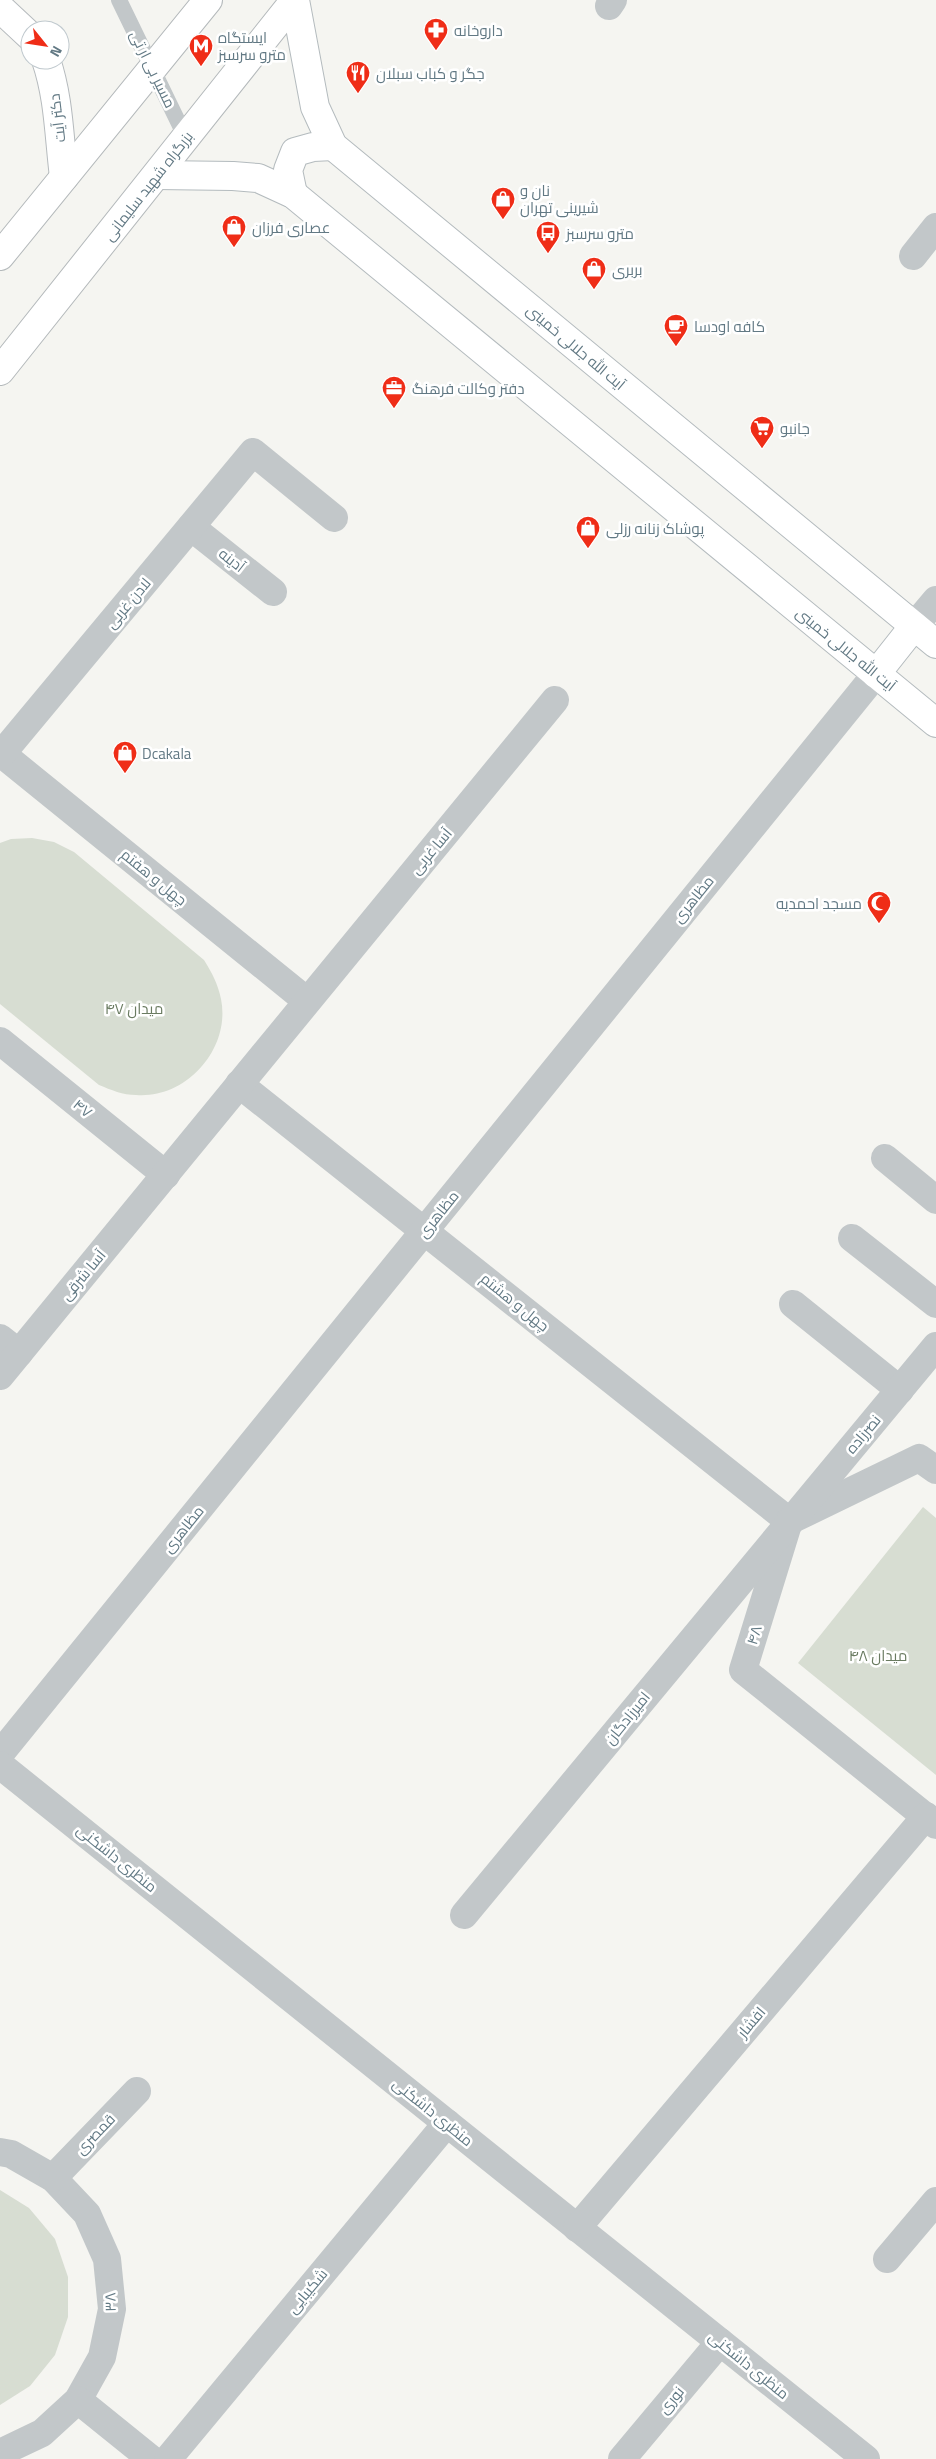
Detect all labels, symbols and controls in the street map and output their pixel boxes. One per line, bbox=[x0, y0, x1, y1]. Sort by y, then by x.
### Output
pharmacy icon: داروخانه bbox=[423, 17, 449, 51]
place label: داروخانه bbox=[454, 19, 503, 42]
north arrow bbox=[20, 20, 70, 70]
street label: مسیر بی ار تی bbox=[124, 26, 182, 112]
place label: ایستگاه مترو سرسبز bbox=[217, 26, 286, 66]
metro station icon: ایستگاه مترو سرسبز bbox=[188, 33, 214, 67]
text: N bbox=[45, 42, 68, 61]
restaurant icon: جگر و کباب سبلان bbox=[345, 60, 371, 94]
place label: جگر و کباب سبلان bbox=[376, 62, 484, 85]
street label: دکتر آیت bbox=[43, 92, 71, 144]
street label: بزرگراه شهید سلیمانی bbox=[98, 126, 198, 246]
place label: نان و شیرینی تهران bbox=[520, 179, 599, 219]
shop icon: نان و شیرینی تهران bbox=[490, 186, 516, 220]
shop icon: عصاری فرزان bbox=[221, 214, 247, 248]
place label: عصاری فرزان bbox=[252, 216, 330, 239]
bus stop icon: مترو سرسبز bbox=[535, 220, 561, 254]
place label: مترو سرسبز bbox=[565, 222, 634, 245]
shop icon: بربری bbox=[581, 256, 607, 290]
place label: بربری bbox=[612, 258, 642, 281]
street label: آيت الله جلالى خمينى bbox=[521, 299, 631, 395]
cafe icon: کافه اودسا bbox=[663, 313, 689, 347]
place label: کافه اودسا bbox=[694, 315, 765, 338]
office icon: دفتر وکالت فرهنگ bbox=[381, 375, 407, 409]
place label: دفتر وکالت فرهنگ bbox=[412, 377, 524, 400]
supermarket icon: جانبو bbox=[749, 415, 775, 449]
place label: جانبو bbox=[780, 417, 810, 440]
shop icon: پوشاک زنانه رزلی bbox=[575, 515, 601, 549]
place label: پوشاک زنانه رزلی bbox=[606, 517, 704, 540]
street label: آدینه bbox=[214, 542, 250, 578]
street label: لادن غربی bbox=[100, 572, 156, 634]
street label: آيت الله جلالى خمينى bbox=[791, 601, 901, 697]
shop icon: Dcakala bbox=[112, 740, 138, 774]
place label: Dcakala bbox=[142, 742, 192, 765]
street label: آسا غربی bbox=[405, 823, 457, 879]
street label: چهل و هفتم bbox=[116, 843, 192, 911]
street label: مظاهری bbox=[667, 870, 719, 928]
mosque icon: مسجد احمدیه bbox=[866, 890, 892, 924]
place label: مسجد احمدیه bbox=[776, 892, 862, 915]
park label: میدان ۴۷ bbox=[105, 997, 163, 1020]
street label: ۴۷ bbox=[68, 1093, 98, 1123]
street label: مظاهری bbox=[412, 1185, 464, 1243]
street label: آسا شرقی bbox=[55, 1245, 111, 1305]
street label: چهل و هشتم bbox=[476, 1267, 554, 1337]
street label: نصرزاده bbox=[840, 1409, 886, 1459]
street label: مظاهری bbox=[157, 1500, 209, 1558]
street label: ۴۸ bbox=[740, 1622, 768, 1648]
park label: میدان ۴۸ bbox=[849, 1644, 907, 1667]
street label: امیرزادگان bbox=[598, 1687, 656, 1749]
street label: منظری داشکنی bbox=[72, 1818, 162, 1898]
street label: افشار bbox=[730, 2001, 771, 2043]
street label: منظری داشکنی bbox=[388, 2072, 478, 2152]
street label: قمصری bbox=[70, 2108, 120, 2160]
street label: شکیبایی bbox=[281, 2263, 333, 2319]
street label: ۳۸ bbox=[98, 2292, 122, 2312]
street label: منظری داشکنی bbox=[704, 2325, 794, 2405]
street label: نوری bbox=[653, 2381, 689, 2419]

